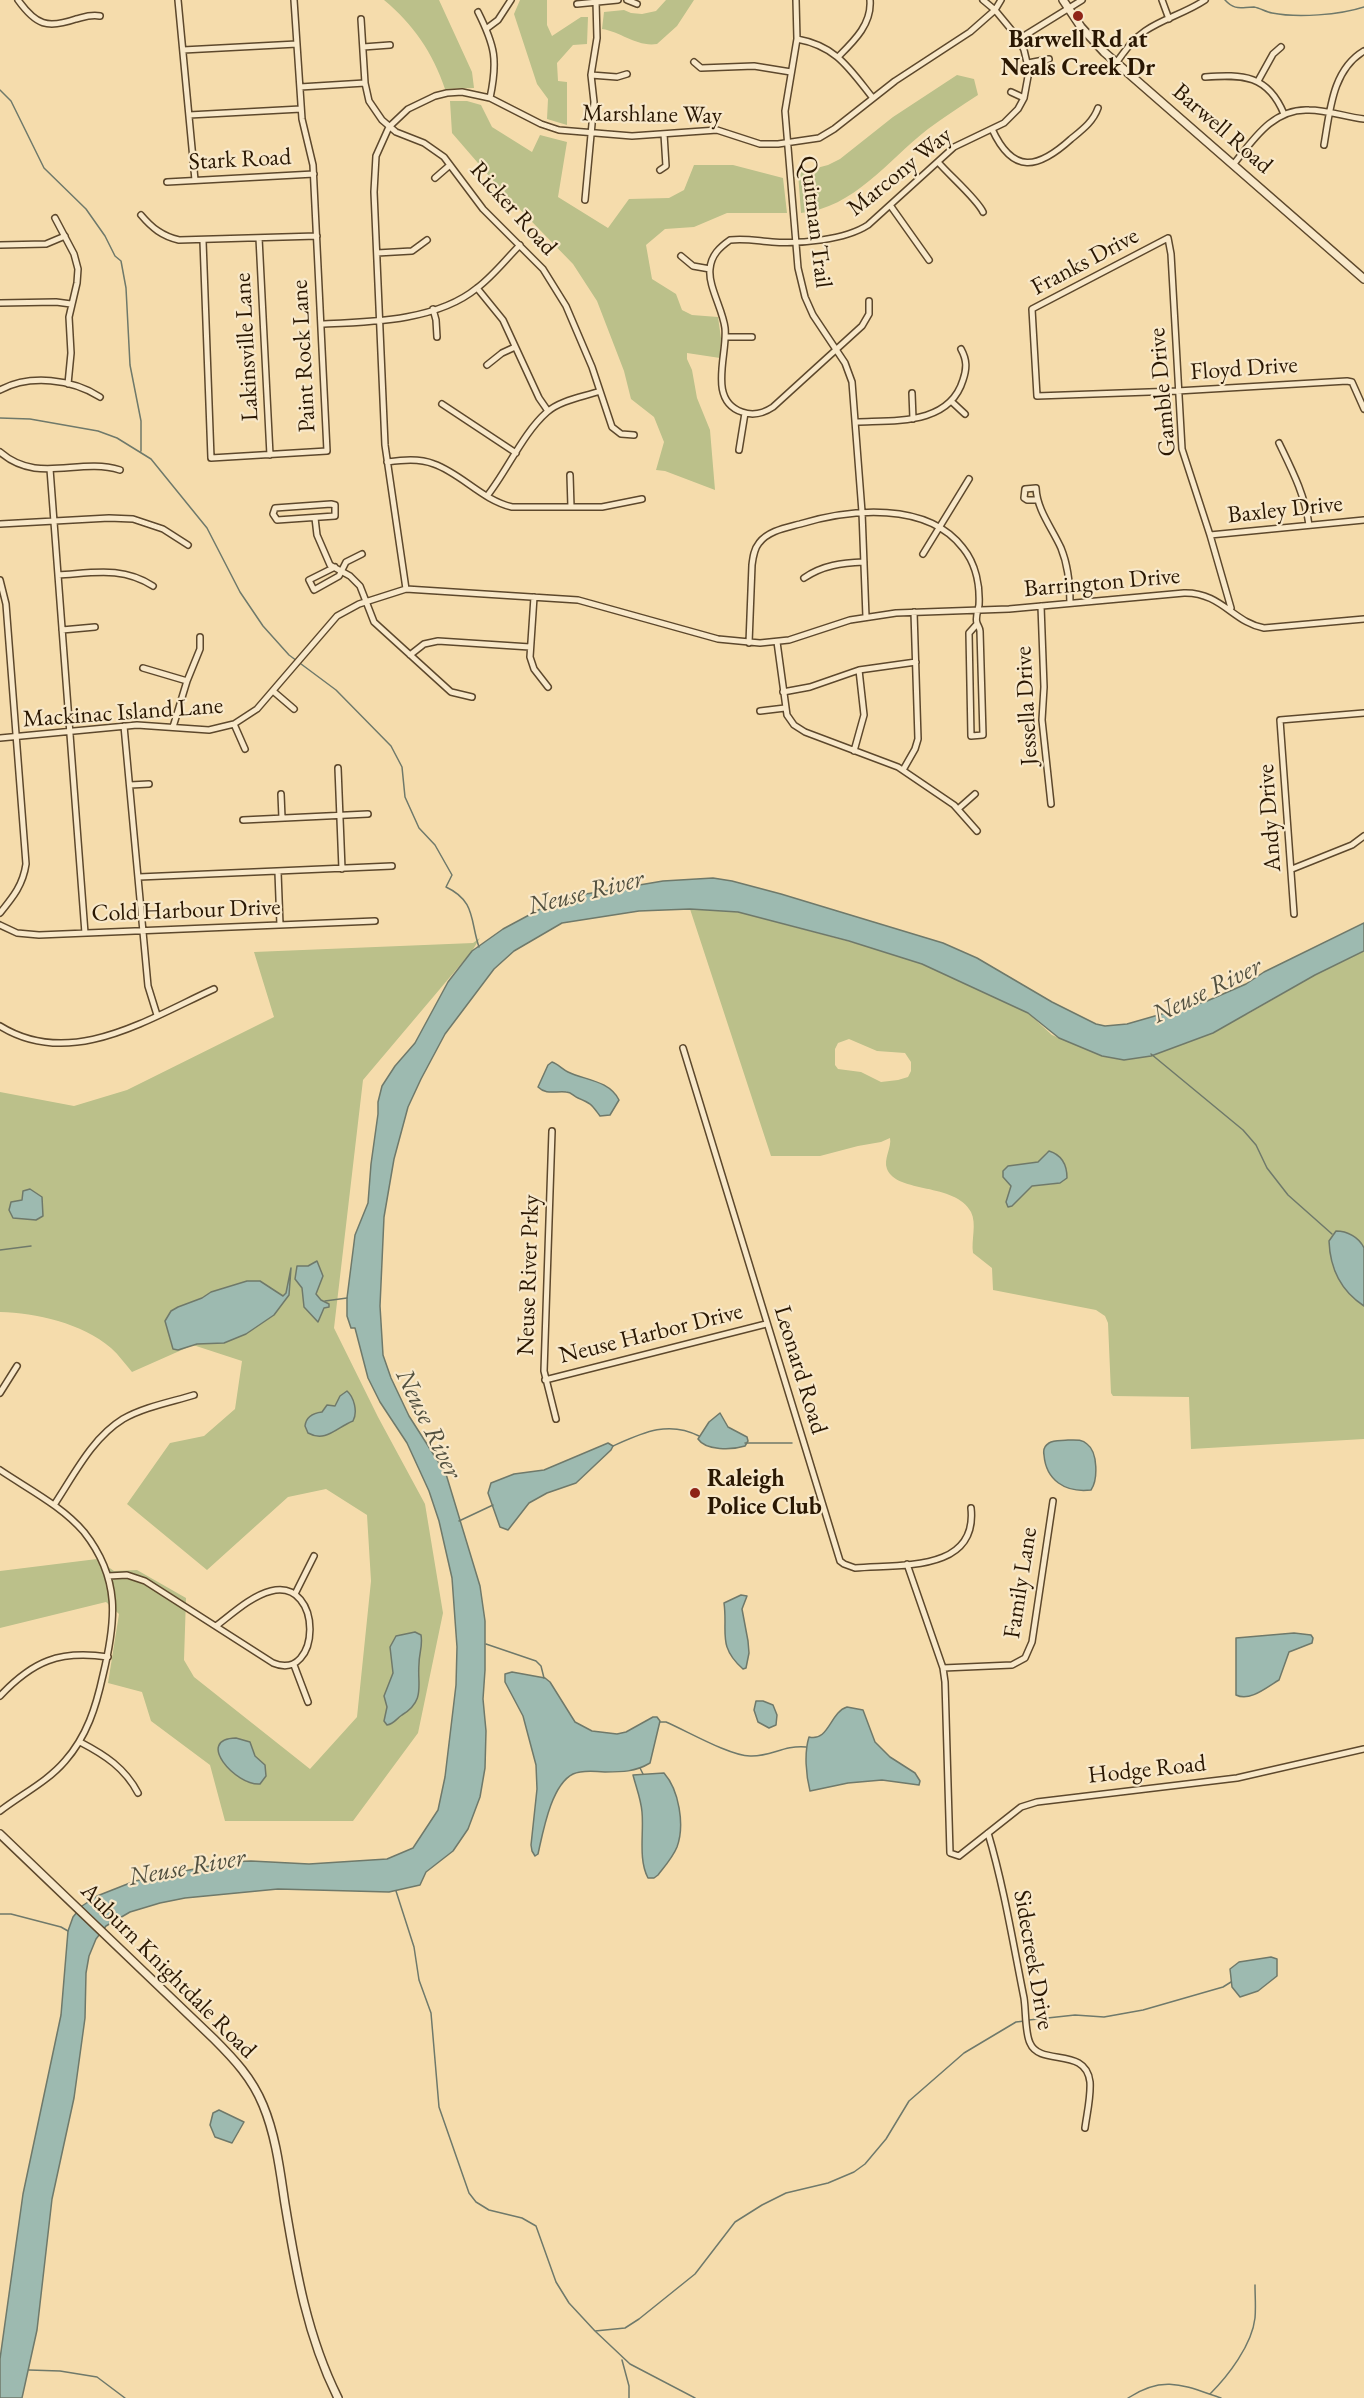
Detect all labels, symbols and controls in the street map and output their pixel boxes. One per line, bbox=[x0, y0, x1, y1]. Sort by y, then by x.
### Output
marker: Barwell Rd at Neals Creek Dr bbox=[1071, 9, 1085, 23]
place label: Barwell Rd at Neals Creek Dr bbox=[1001, 26, 1155, 82]
street label: Barwell Road bbox=[1166, 78, 1278, 180]
street label: Marshlane Way bbox=[582, 99, 722, 131]
street label: Marcony Way bbox=[842, 121, 958, 223]
street label: Stark Road bbox=[188, 143, 292, 177]
street label: Quitman Trail bbox=[793, 154, 837, 290]
street label: Ricker Road bbox=[463, 156, 563, 262]
street label: Franks Drive bbox=[1026, 222, 1144, 302]
street label: Lakinsville Lane bbox=[229, 272, 265, 422]
street label: Paint Rock Lane bbox=[286, 279, 322, 433]
street label: Gamble Drive bbox=[1143, 327, 1183, 457]
street label: Floyd Drive bbox=[1189, 351, 1299, 387]
street label: Baxley Drive bbox=[1226, 490, 1344, 530]
street label: Barrington Drive bbox=[1023, 562, 1181, 604]
street label: Jessella Drive bbox=[1009, 646, 1045, 766]
street label: Mackinac Island Lane bbox=[22, 692, 224, 734]
street label: Andy Drive bbox=[1252, 763, 1288, 873]
water label: Neuse River bbox=[525, 864, 647, 922]
street label: Cold Harbour Drive bbox=[91, 893, 281, 929]
water label: Neuse River bbox=[1147, 951, 1267, 1031]
street label: Neuse River Prky bbox=[512, 1194, 546, 1356]
street label: Neuse Harbor Drive bbox=[556, 1297, 746, 1371]
street label: Leonard Road bbox=[767, 1302, 833, 1438]
water label: Neuse River bbox=[388, 1364, 468, 1484]
place label: Raleigh Police Club bbox=[707, 1465, 822, 1521]
marker: Raleigh Police Club bbox=[688, 1486, 702, 1500]
street label: Family Lane bbox=[998, 1525, 1044, 1641]
street label: Hodge Road bbox=[1087, 1749, 1207, 1791]
water label: Neuse River bbox=[126, 1842, 248, 1894]
street label: Auburn Knightdale Road bbox=[74, 1877, 262, 2065]
street label: Sidecreek Drive bbox=[1007, 1888, 1059, 2032]

